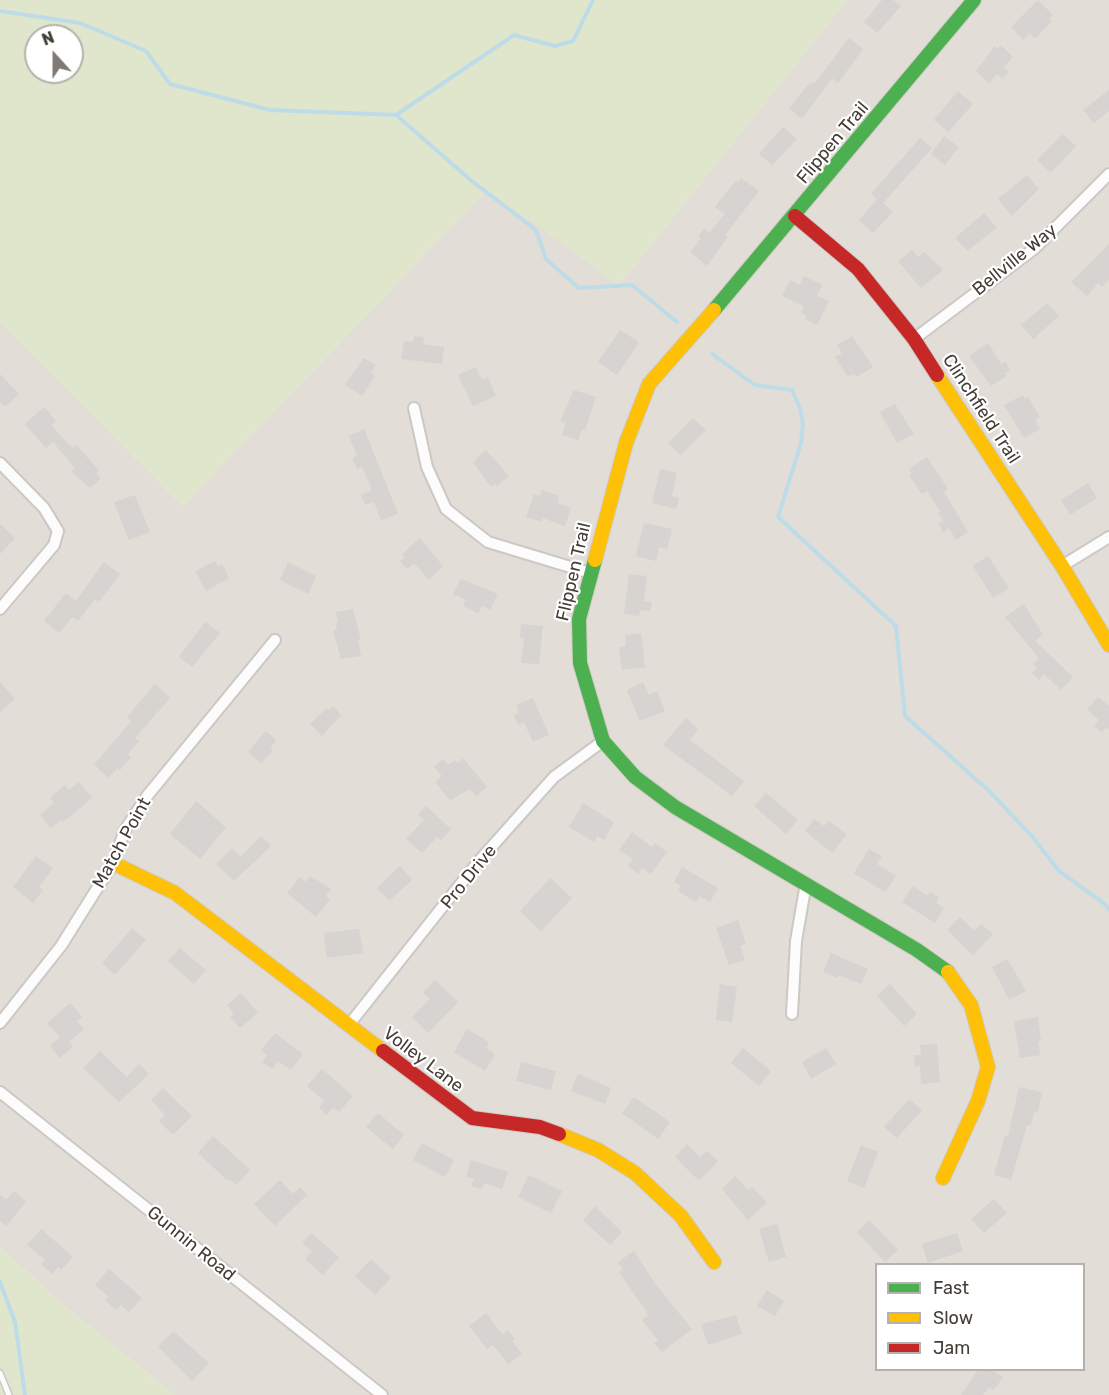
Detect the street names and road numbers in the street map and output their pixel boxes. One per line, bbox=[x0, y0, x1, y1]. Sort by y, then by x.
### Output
street label: Flippen Trail bbox=[792, 98, 874, 188]
street label: Bellville Way bbox=[969, 219, 1061, 301]
street label: Clinchfield Trail bbox=[938, 350, 1024, 468]
street label: Flippen Trail bbox=[552, 521, 596, 623]
street label: Match Point bbox=[88, 794, 156, 892]
street label: Pro Drive bbox=[437, 841, 501, 913]
street label: Volley Lane bbox=[379, 1023, 467, 1097]
street label: Gunnin Road bbox=[143, 1202, 239, 1286]

